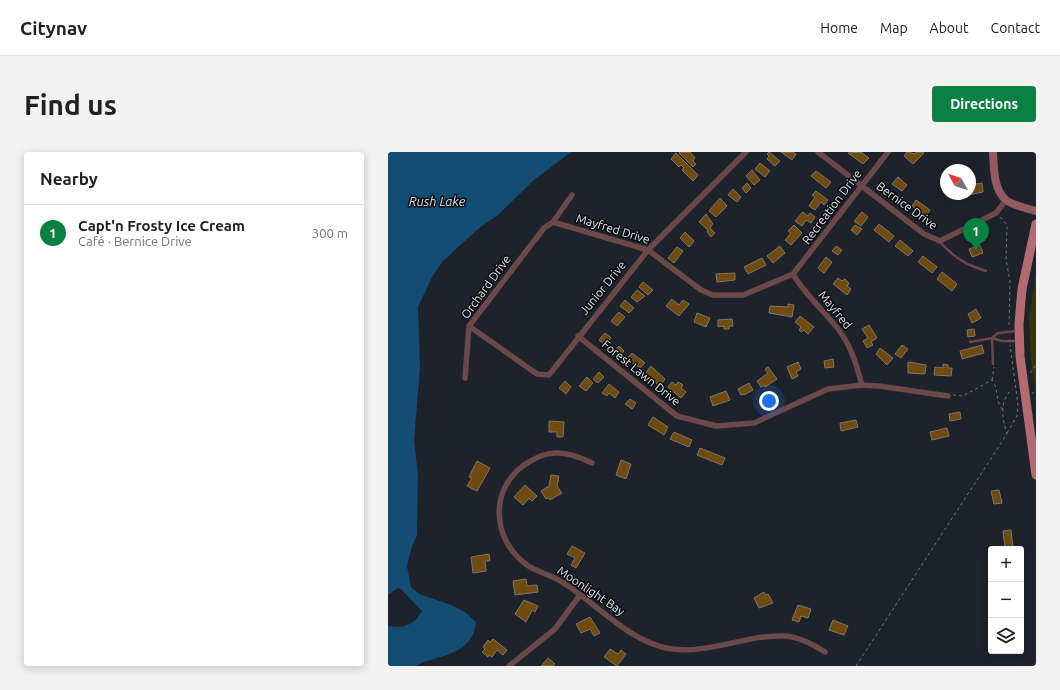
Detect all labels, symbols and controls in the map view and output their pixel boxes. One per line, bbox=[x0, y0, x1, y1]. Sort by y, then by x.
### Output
text: Citynav bbox=[20, 17, 87, 39]
text: Home bbox=[820, 20, 858, 36]
text: Map bbox=[880, 20, 908, 36]
text: About bbox=[930, 20, 969, 36]
text: Contact bbox=[991, 20, 1040, 36]
button: Directions bbox=[932, 86, 1036, 122]
text: Find us bbox=[24, 89, 117, 120]
north arrow bbox=[940, 164, 976, 200]
street label: Recreation Drive bbox=[799, 167, 864, 246]
text: Nearby bbox=[40, 169, 98, 188]
street label: Bernice Drive bbox=[874, 179, 940, 232]
water label: Rush Lake bbox=[409, 194, 466, 208]
street label: Mayfred Drive bbox=[575, 211, 652, 246]
text: Capt'n Frosty Ice Cream bbox=[78, 217, 245, 234]
pin: 1 bbox=[963, 218, 989, 251]
text: 1 bbox=[49, 226, 57, 240]
text: 300 m bbox=[312, 226, 348, 240]
text: Café · Bernice Drive bbox=[78, 234, 192, 248]
street label: Orchard Drive bbox=[458, 252, 513, 321]
street label: Junior Drive bbox=[577, 258, 628, 317]
street label: Mayfred bbox=[816, 288, 855, 331]
street label: Forest Lawn Drive bbox=[600, 337, 683, 408]
your location bbox=[759, 391, 779, 411]
map controls bbox=[988, 546, 1024, 654]
button: + bbox=[988, 546, 1024, 582]
street label: Moonlight Bay bbox=[555, 563, 627, 618]
button: − bbox=[988, 582, 1024, 618]
button: layers bbox=[988, 618, 1024, 654]

